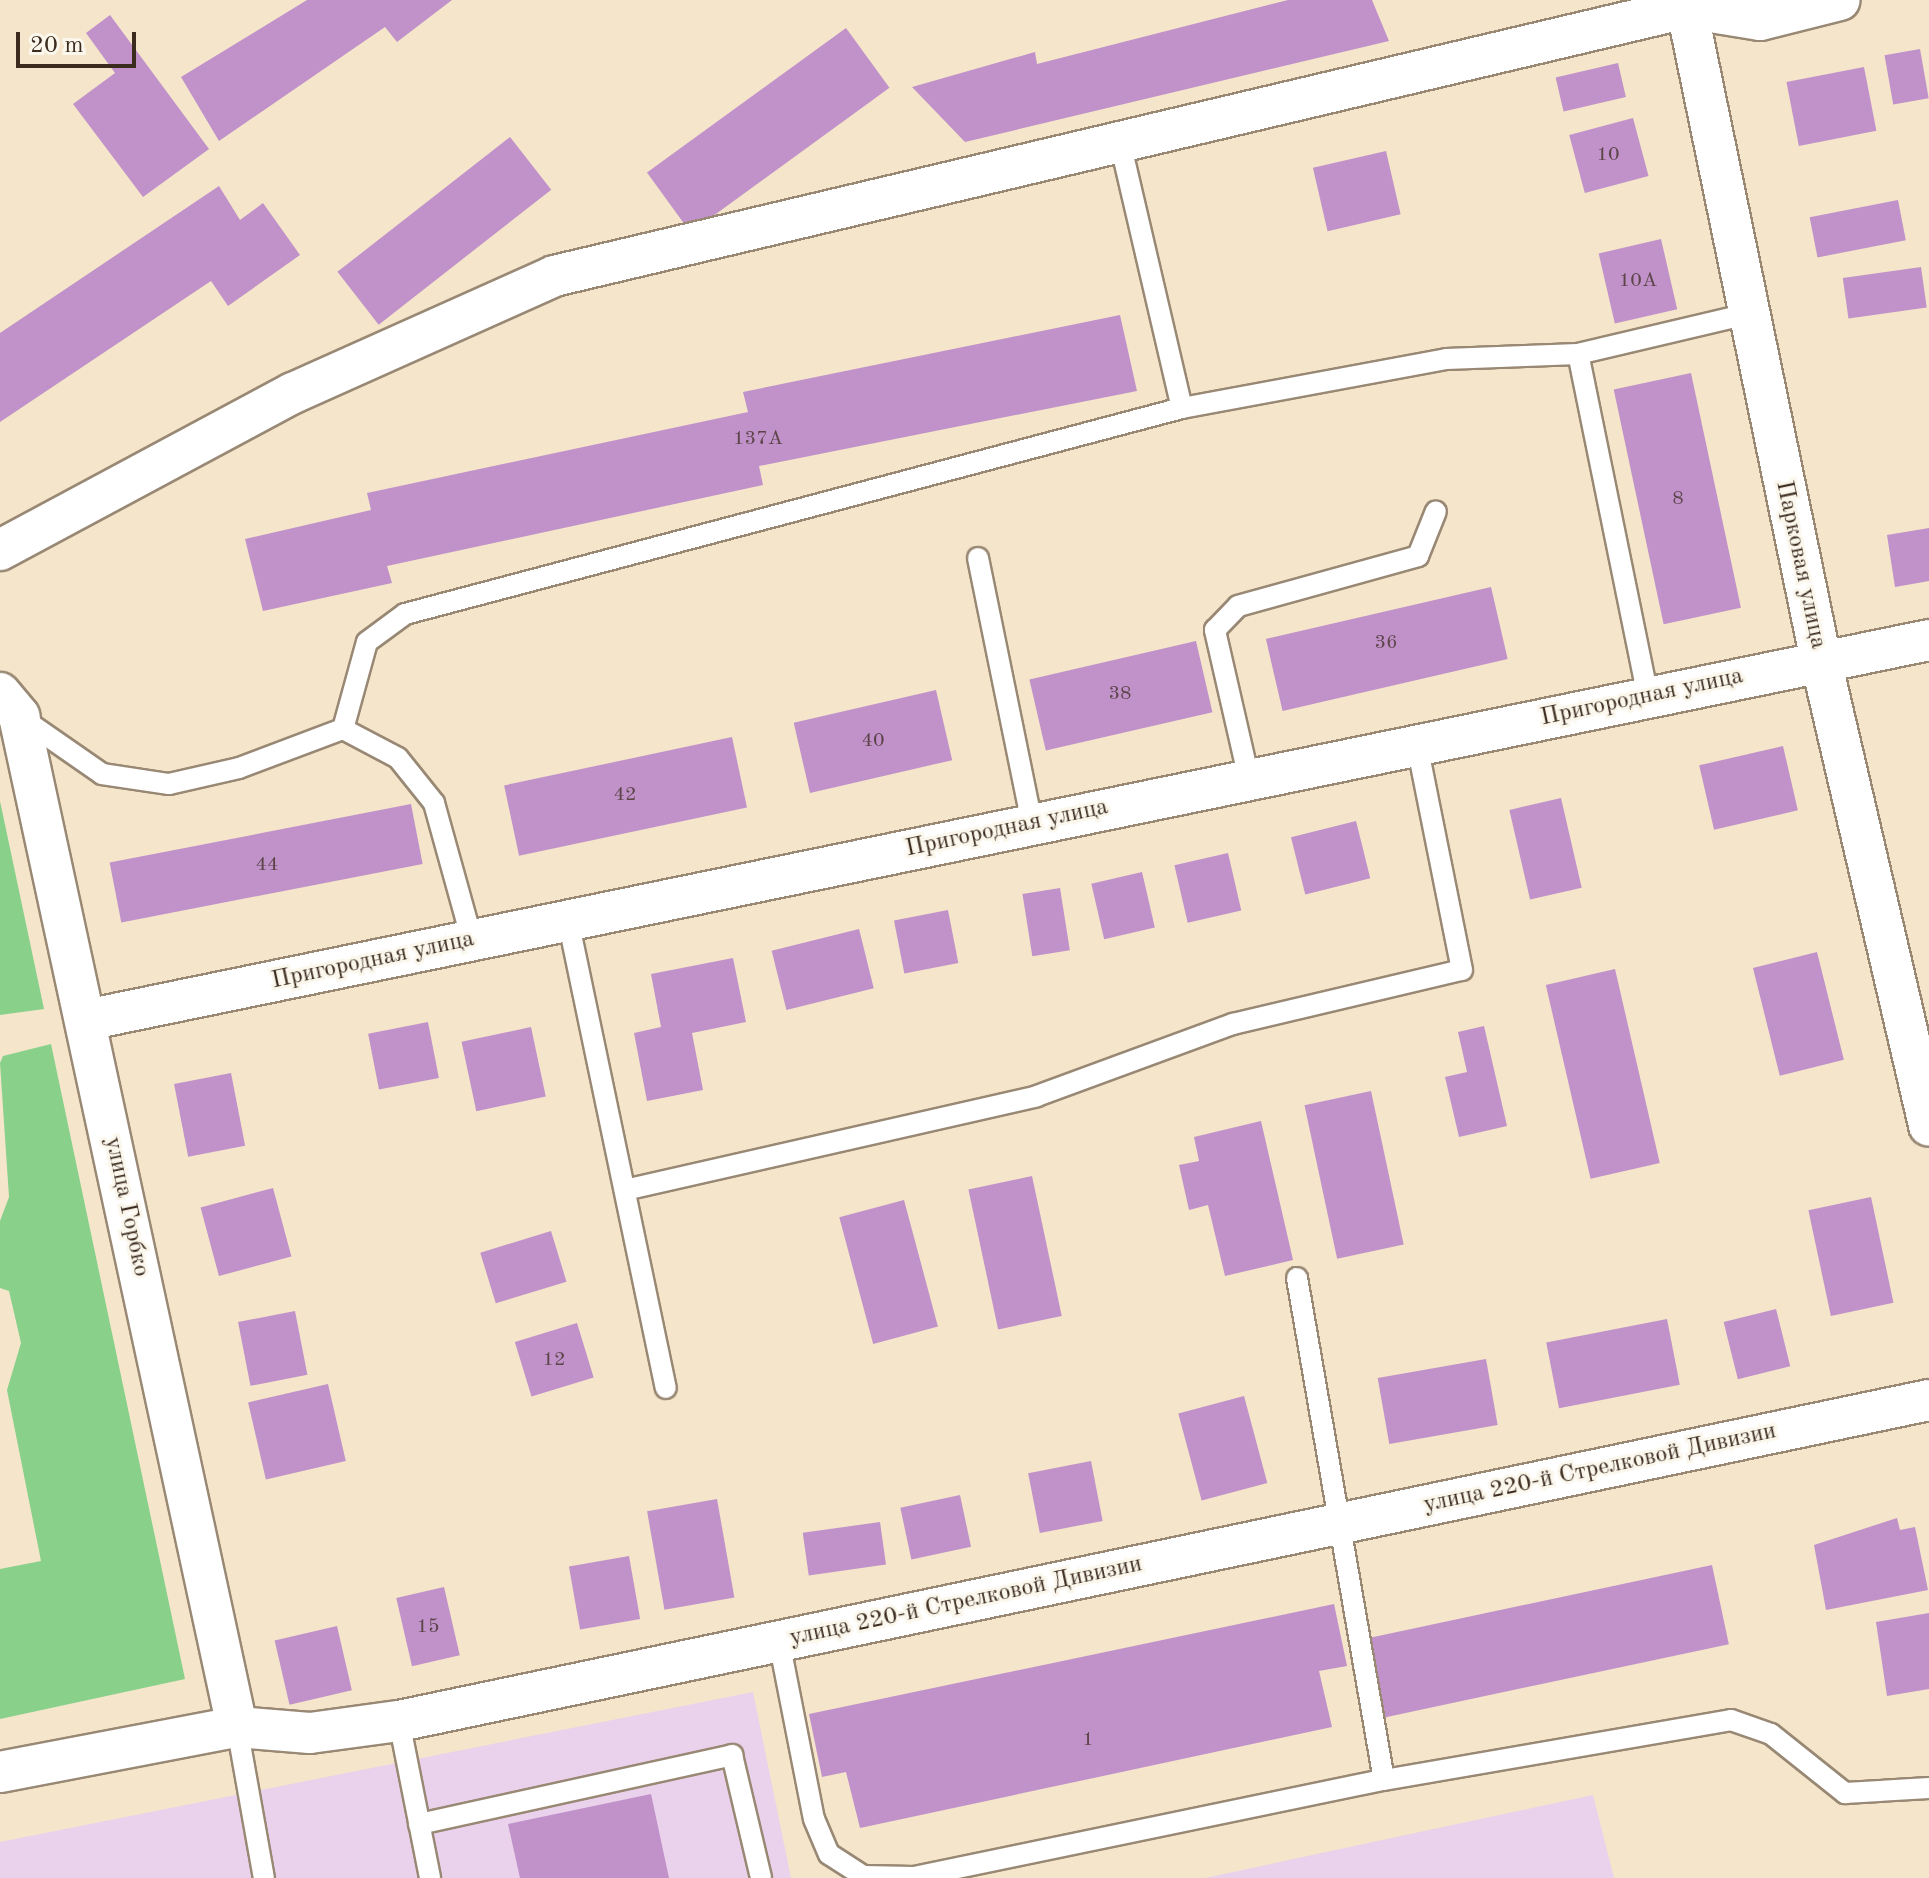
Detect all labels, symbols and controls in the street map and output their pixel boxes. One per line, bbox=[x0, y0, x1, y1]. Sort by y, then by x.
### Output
scale bar bbox=[20, 16, 140, 66]
text: 20 m bbox=[30, 34, 84, 58]
house number: 10 bbox=[1596, 143, 1620, 167]
house number: 10А bbox=[1619, 269, 1657, 293]
house number: 137А bbox=[733, 427, 783, 451]
street label: Парковая улица bbox=[1768, 478, 1832, 652]
house number: 8 bbox=[1672, 487, 1684, 511]
house number: 36 bbox=[1374, 631, 1398, 655]
street label: Пригородная улица bbox=[1538, 662, 1746, 734]
house number: 38 bbox=[1108, 682, 1132, 706]
house number: 40 bbox=[861, 729, 885, 753]
house number: 42 bbox=[613, 783, 637, 807]
street label: Пригородная улица bbox=[903, 793, 1111, 865]
house number: 44 bbox=[255, 853, 279, 877]
street label: Пригородная улица bbox=[269, 925, 477, 997]
street label: улица Горбко bbox=[97, 1134, 155, 1280]
house number: 12 bbox=[542, 1348, 566, 1372]
street label: улица 220-й Стрелковой Дивизии bbox=[1421, 1418, 1779, 1520]
street label: улица 220-й Стрелковой Дивизии bbox=[787, 1551, 1145, 1653]
house number: 15 bbox=[416, 1615, 440, 1639]
house number: 1 bbox=[1082, 1728, 1094, 1752]

